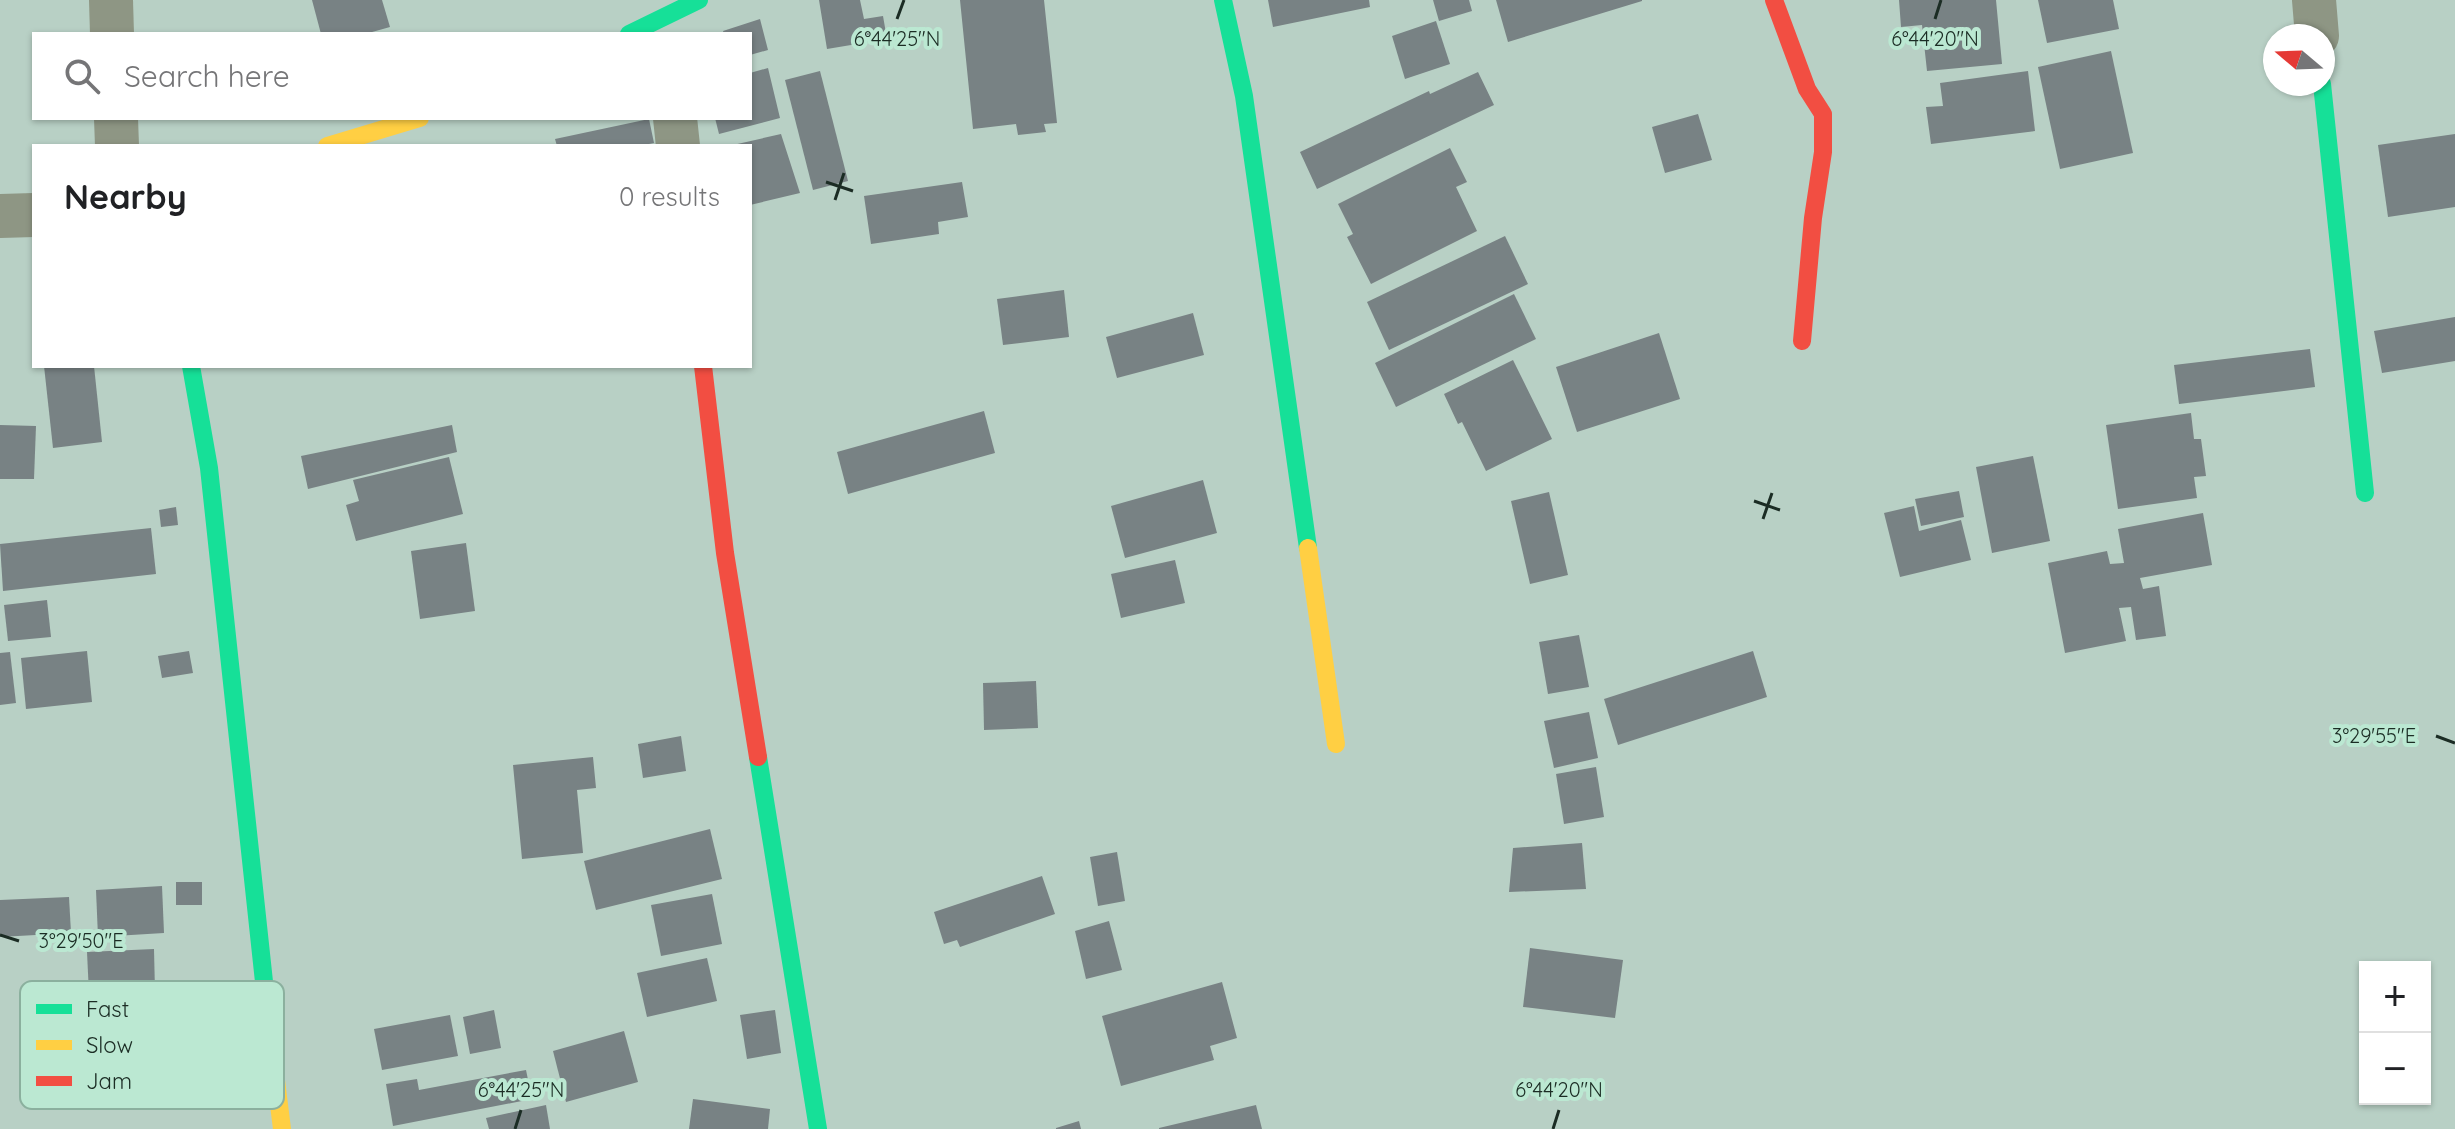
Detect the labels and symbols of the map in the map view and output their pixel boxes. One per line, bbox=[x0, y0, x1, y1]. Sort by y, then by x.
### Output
north arrow bbox=[2263, 24, 2335, 96]
text: 6°44'25"N bbox=[854, 26, 940, 51]
text: 6°44'20"N bbox=[1891, 26, 1979, 51]
text: 3°29'55"E bbox=[2332, 723, 2416, 748]
text: 3°29'50"E bbox=[38, 928, 124, 953]
legend bbox=[20, 981, 284, 1109]
text: Fast bbox=[86, 995, 129, 1023]
text: Slow bbox=[86, 1031, 133, 1059]
text: Jam bbox=[86, 1067, 132, 1095]
text: 6°44'25"N bbox=[478, 1077, 564, 1102]
text: 6°44'20"N bbox=[1515, 1077, 1603, 1102]

